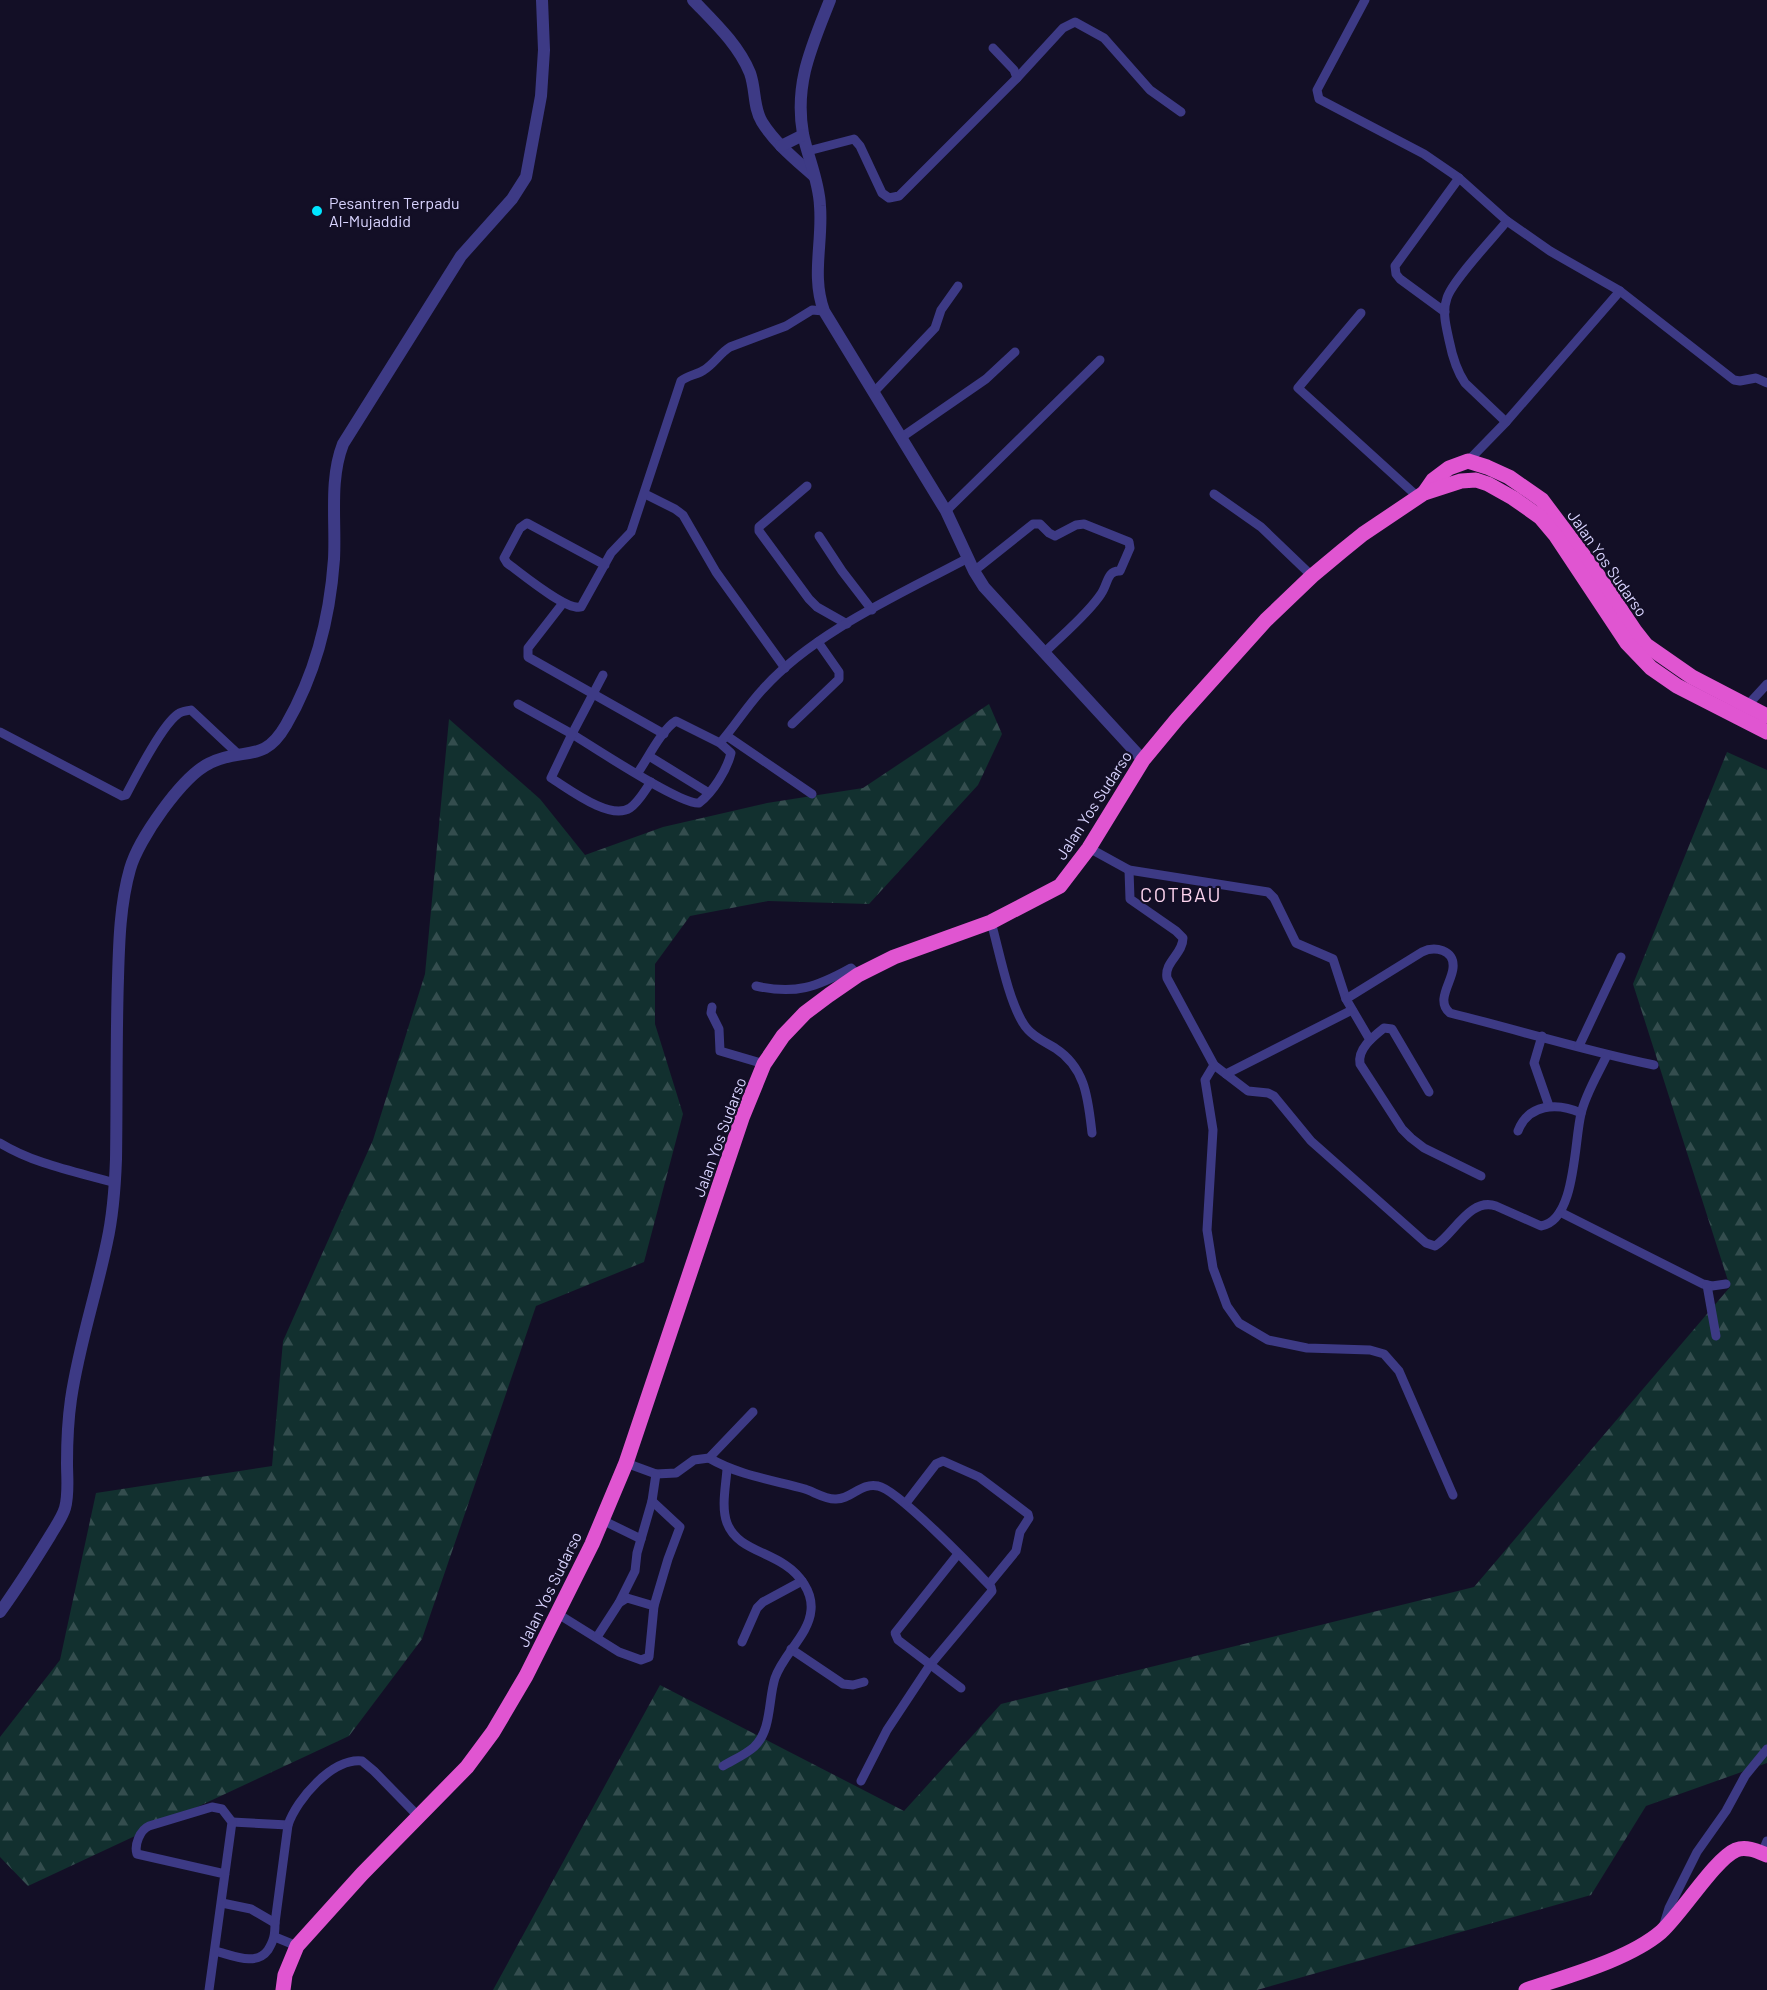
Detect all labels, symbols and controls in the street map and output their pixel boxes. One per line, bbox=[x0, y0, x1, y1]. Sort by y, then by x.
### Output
place label: Pesantren Terpadu Al-Mujaddid bbox=[329, 193, 460, 230]
marker: Pesantren Terpadu Al-Mujaddid bbox=[310, 204, 324, 218]
street label: Jalan Yos Sudarso bbox=[1564, 506, 1652, 620]
street label: Jalan Yos Sudarso bbox=[1051, 747, 1135, 863]
district label: COTBAU bbox=[1140, 882, 1222, 906]
street label: Jalan Yos Sudarso bbox=[689, 1075, 749, 1199]
street label: Jalan Yos Sudarso bbox=[513, 1528, 585, 1650]

